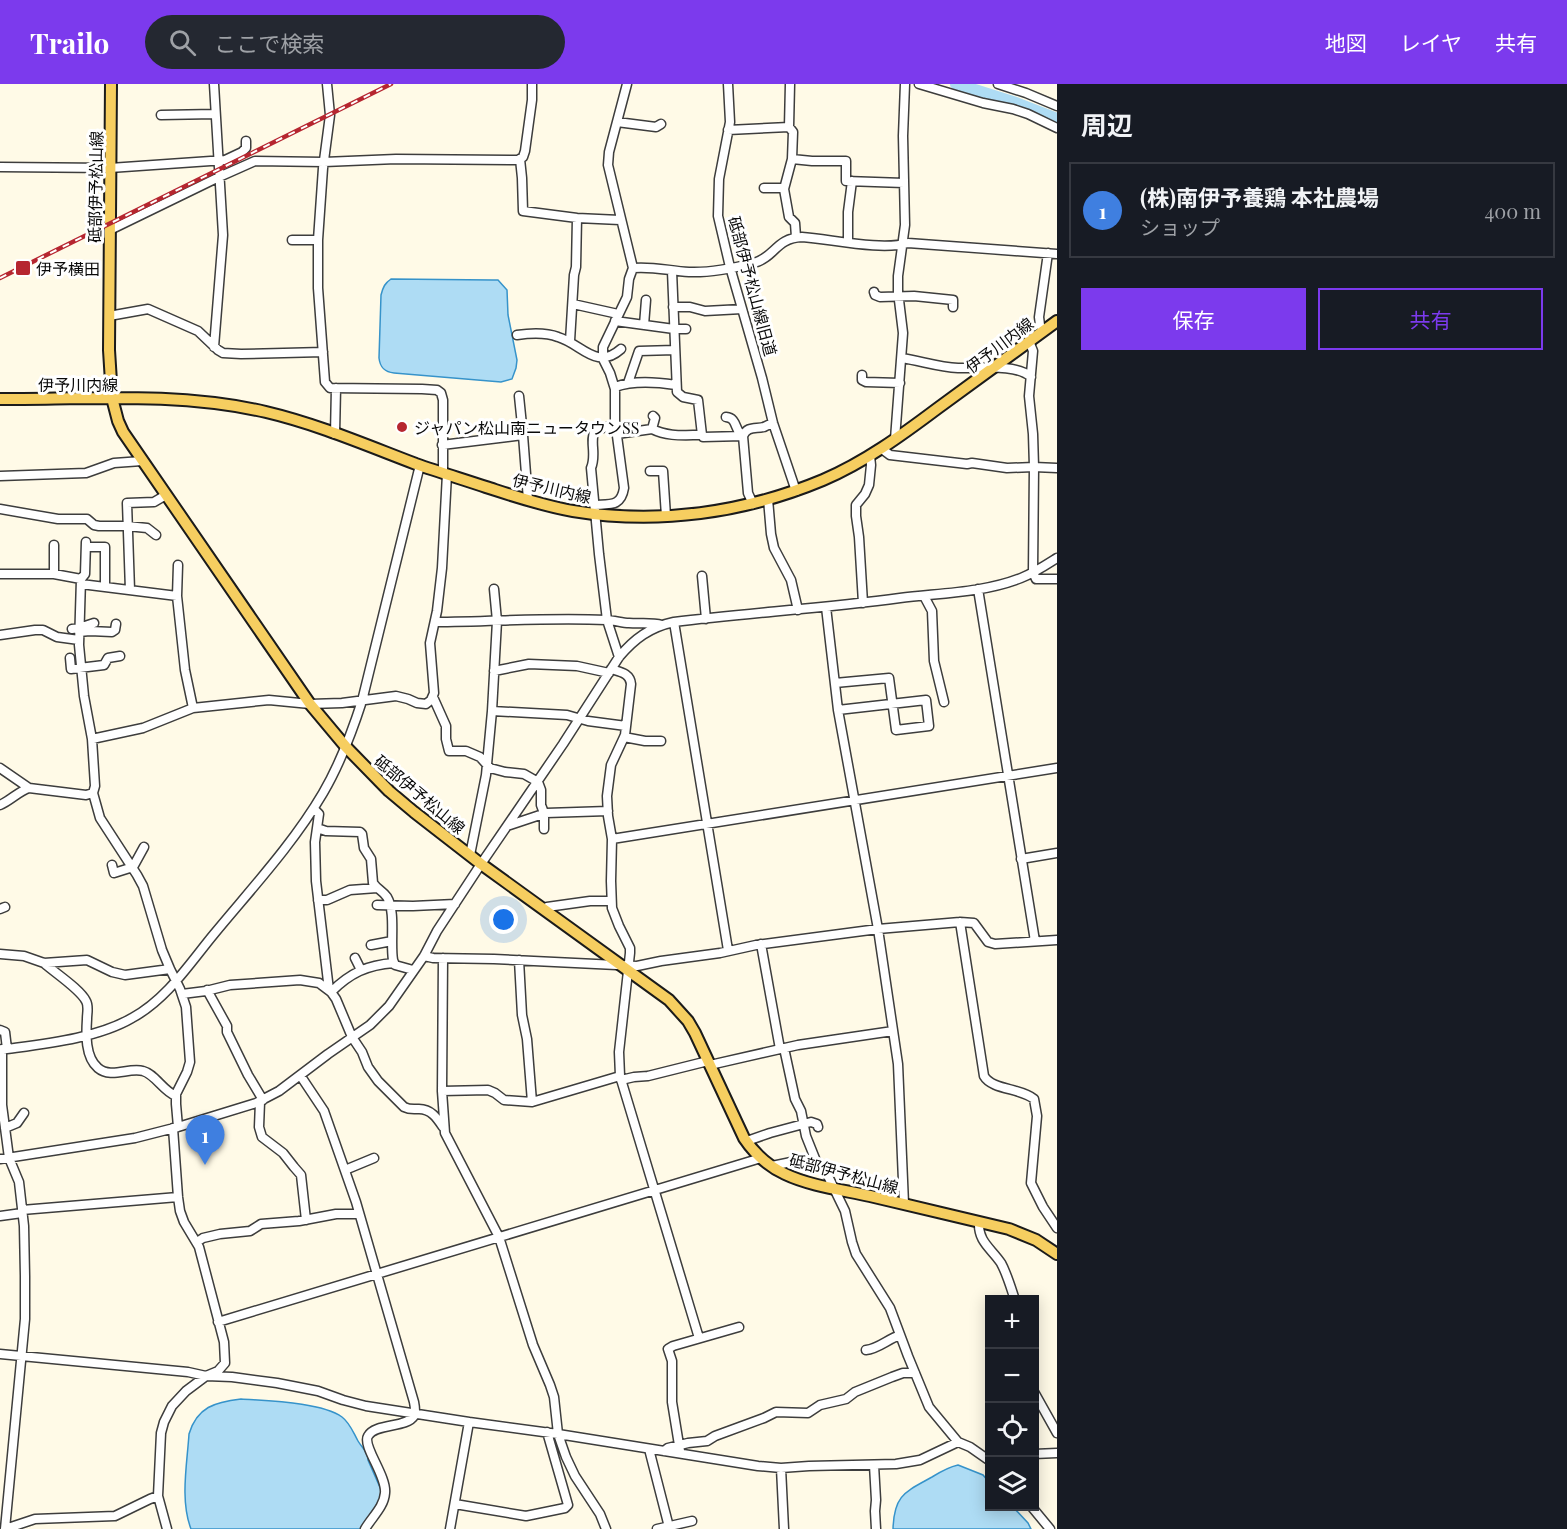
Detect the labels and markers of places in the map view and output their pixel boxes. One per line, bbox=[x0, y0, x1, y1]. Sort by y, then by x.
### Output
place label: 伊予横田 bbox=[36, 258, 100, 279]
marker: 伊予横田 bbox=[14, 259, 32, 277]
place label: ジャパン松山南ニュータウンSS bbox=[414, 417, 639, 438]
marker: ジャパン松山南ニュータウンSS bbox=[395, 420, 409, 434]
pin: 1 bbox=[186, 1116, 224, 1165]

